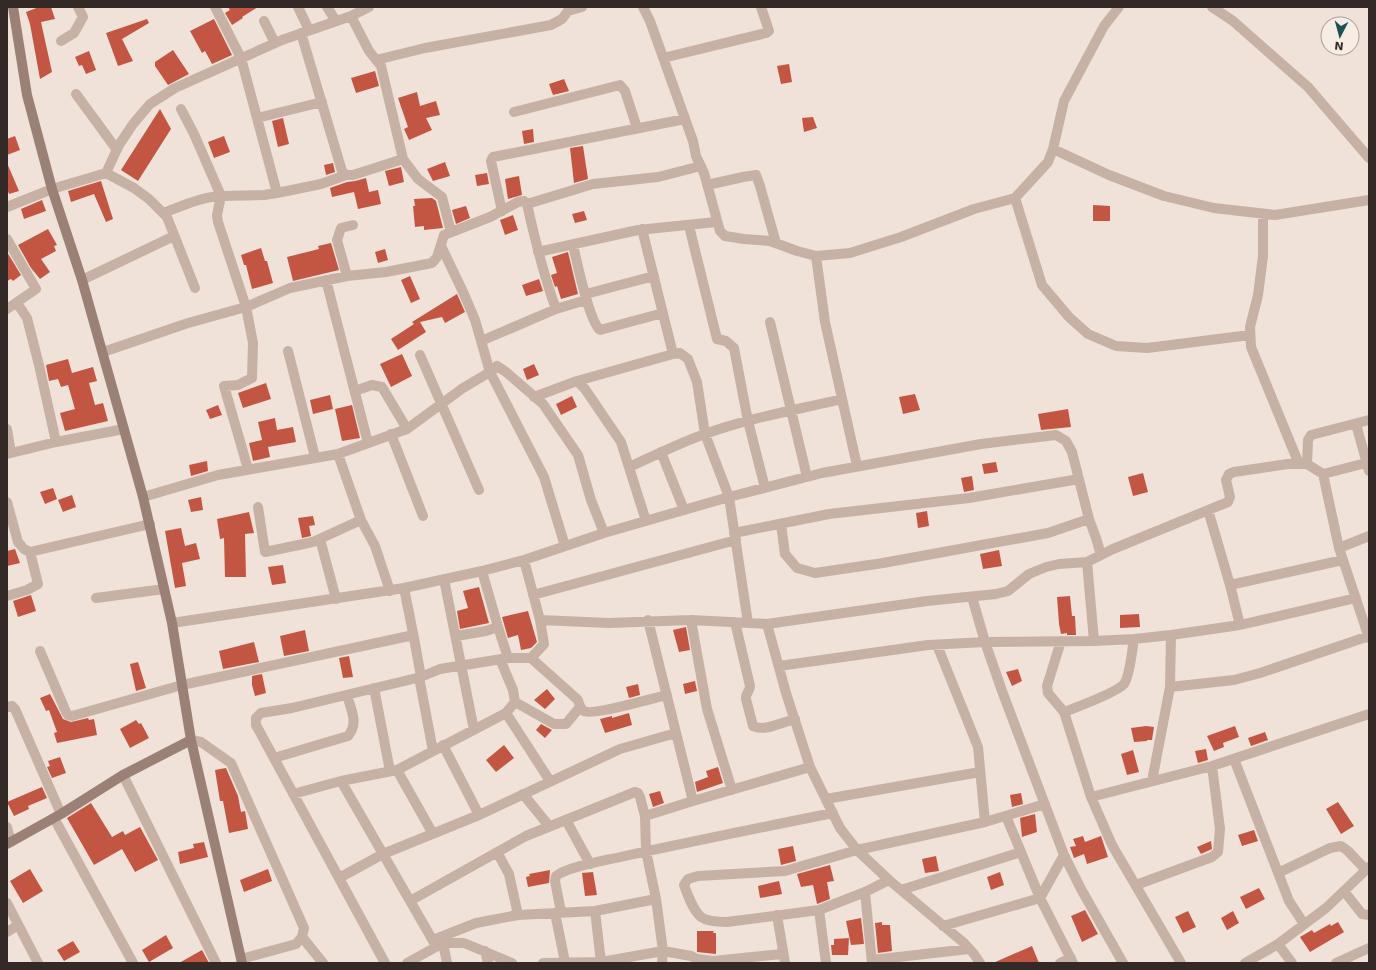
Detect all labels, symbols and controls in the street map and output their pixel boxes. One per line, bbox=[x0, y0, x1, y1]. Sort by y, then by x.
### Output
north arrow bbox=[1320, 16, 1360, 56]
text: N bbox=[1334, 39, 1344, 52]

